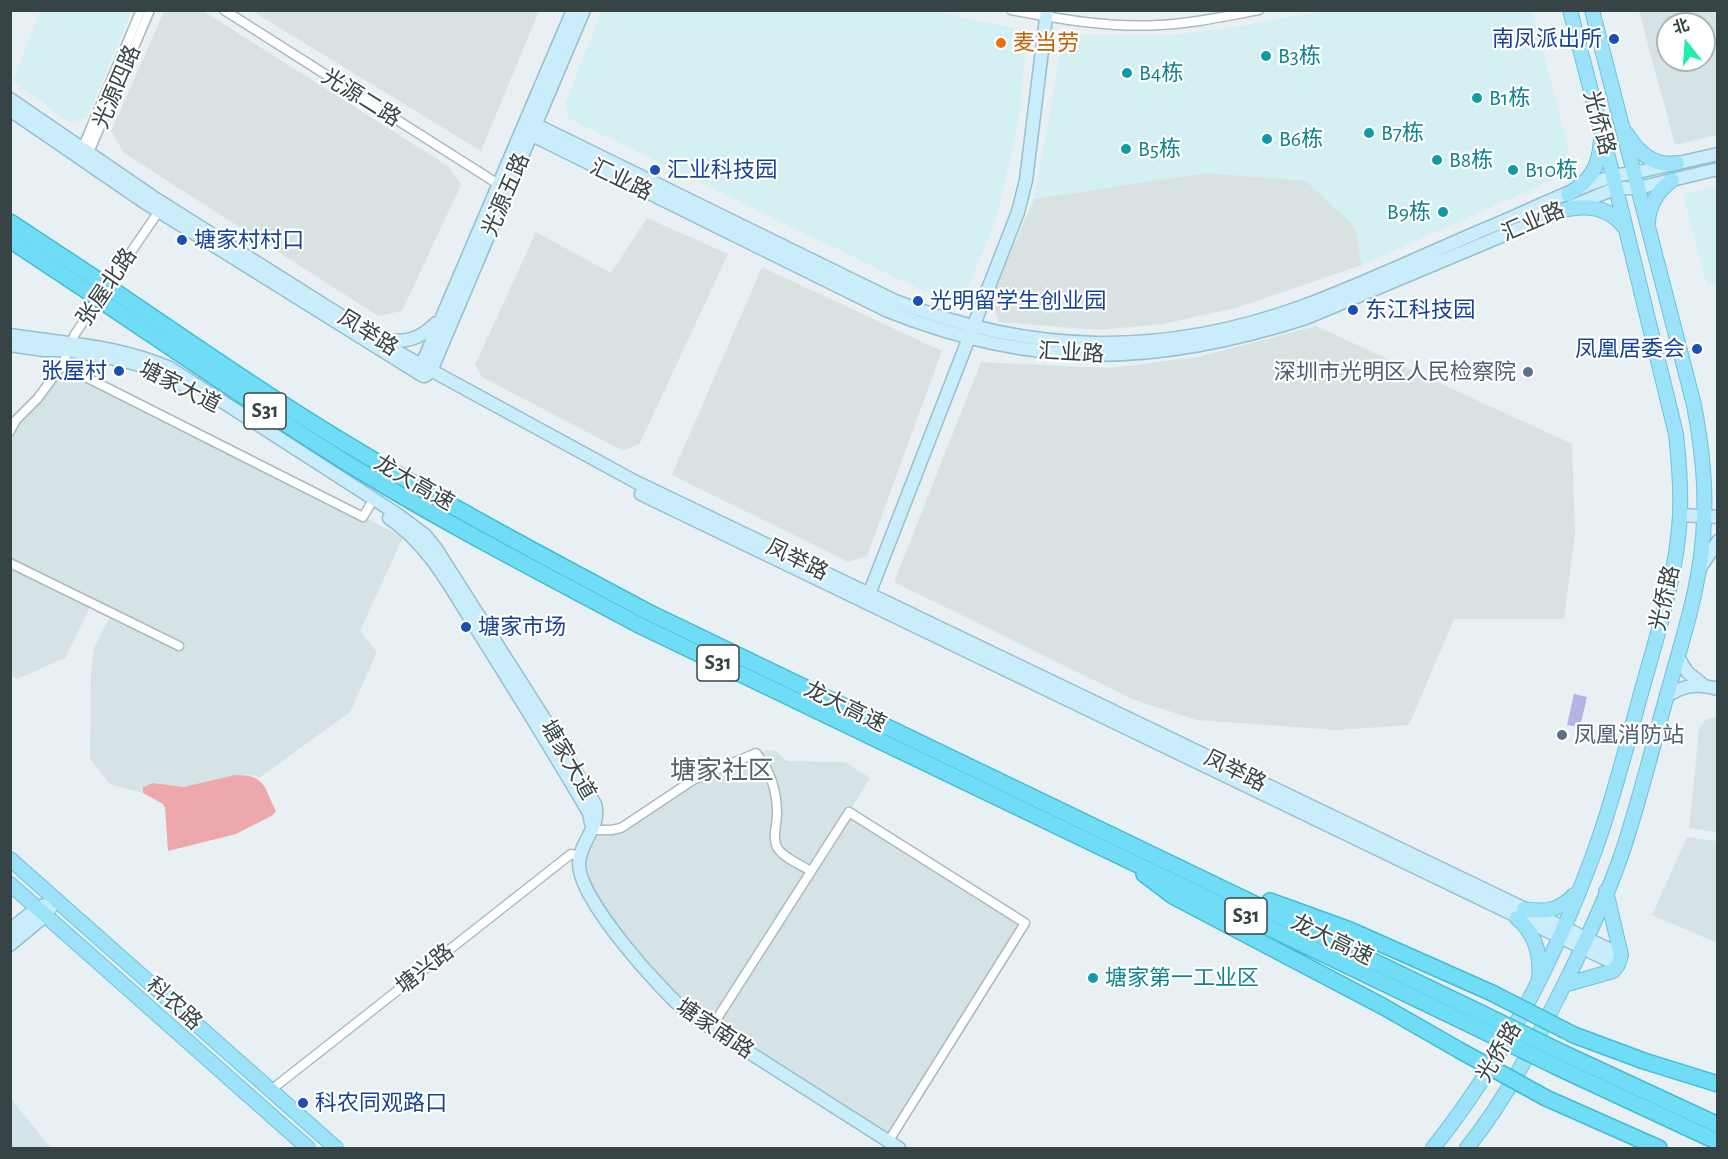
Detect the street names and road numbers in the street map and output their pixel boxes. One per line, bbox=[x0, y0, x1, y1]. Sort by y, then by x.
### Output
street label: 光源四路 bbox=[88, 41, 146, 133]
street label: 光源二路 bbox=[317, 63, 405, 133]
street label: 光侨路 bbox=[1578, 88, 1620, 158]
street label: 光源五路 bbox=[477, 149, 535, 241]
street label: 汇业路 bbox=[586, 154, 656, 206]
street label: 汇业路 bbox=[1497, 197, 1569, 247]
street label: 张屋北路 bbox=[71, 243, 143, 331]
street label: 凤举路 bbox=[333, 304, 403, 362]
street label: 汇业路 bbox=[1037, 338, 1105, 368]
street label: 塘家大道 bbox=[135, 355, 225, 419]
road number: S31 bbox=[244, 393, 286, 429]
street label: 龙大高速 bbox=[369, 450, 459, 516]
street label: 凤举路 bbox=[762, 534, 832, 586]
street label: 光侨路 bbox=[1645, 563, 1685, 633]
road number: S31 bbox=[697, 645, 739, 681]
street label: 龙大高速 bbox=[800, 676, 890, 738]
street label: 塘家大道 bbox=[535, 715, 601, 805]
street label: 凤举路 bbox=[1200, 745, 1270, 797]
road number: S31 bbox=[1225, 898, 1267, 934]
street label: 龙大高速 bbox=[1287, 909, 1377, 971]
street label: 塘兴路 bbox=[391, 938, 459, 1000]
street label: 科农路 bbox=[141, 972, 207, 1036]
street label: 塘家南路 bbox=[671, 993, 759, 1065]
street label: 光侨路 bbox=[1471, 1017, 1527, 1087]

